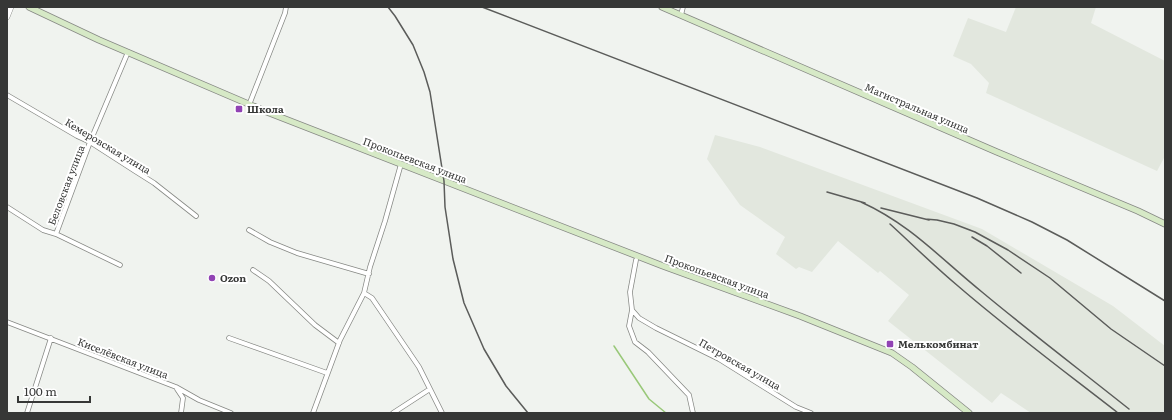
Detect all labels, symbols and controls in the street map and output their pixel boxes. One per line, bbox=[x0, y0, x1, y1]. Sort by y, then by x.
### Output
street label: Магистральная улица bbox=[863, 79, 972, 137]
place label: Школа bbox=[247, 101, 284, 116]
marker: Школа bbox=[234, 104, 244, 114]
street label: Кемеровская улица bbox=[62, 114, 155, 178]
street label: Прокопьевская улица bbox=[361, 133, 470, 187]
street label: Беловская улица bbox=[43, 142, 88, 227]
street label: Прокопьевская улица bbox=[663, 250, 772, 302]
place label: Ozon bbox=[220, 270, 246, 285]
marker: Ozon bbox=[207, 273, 217, 283]
street label: Киселёвская улица bbox=[76, 333, 171, 382]
street label: Петровская улица bbox=[697, 334, 784, 393]
place label: Мелькомбинат bbox=[898, 336, 978, 351]
marker: Мелькомбинат bbox=[885, 339, 895, 349]
scale bar bbox=[18, 378, 90, 404]
text: 100 m bbox=[24, 382, 57, 400]

